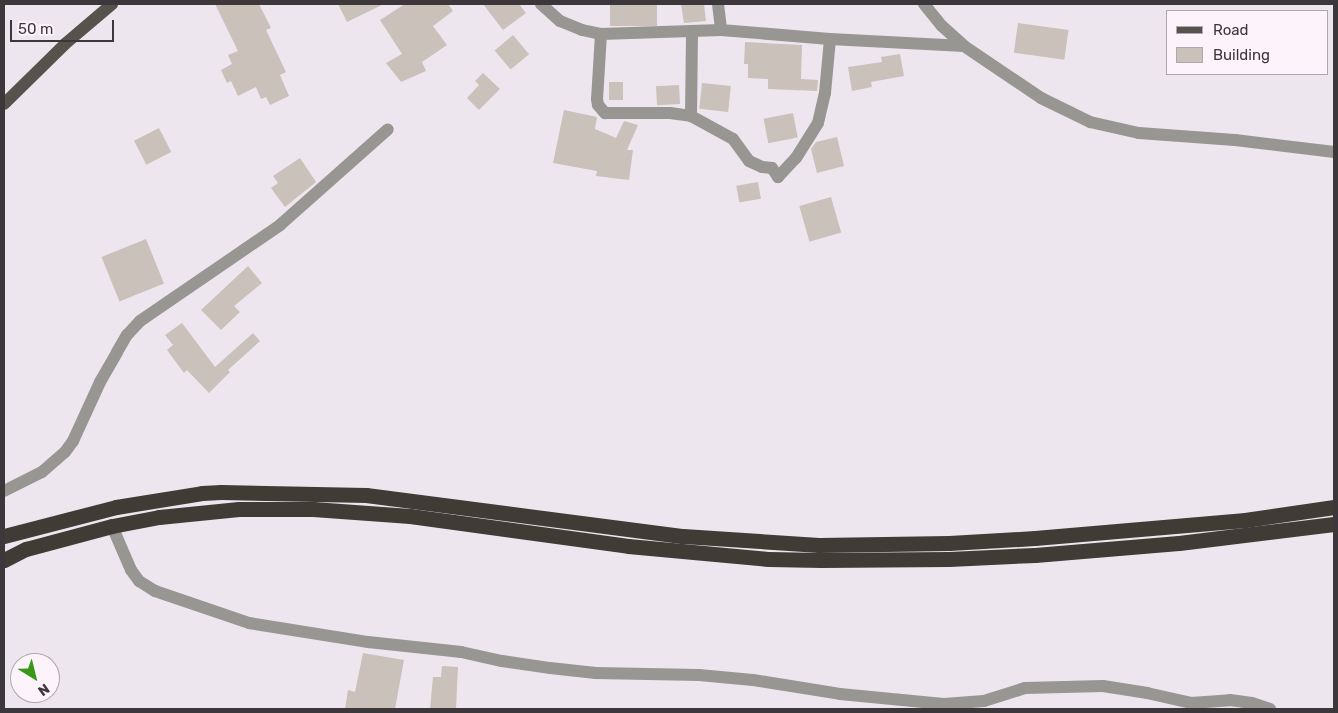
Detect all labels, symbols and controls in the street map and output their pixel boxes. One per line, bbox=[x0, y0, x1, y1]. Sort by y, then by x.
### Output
scale bar bbox=[12, 10, 116, 42]
legend bbox=[1166, 10, 1328, 75]
text: 50 m bbox=[18, 20, 53, 38]
text: Road bbox=[1213, 21, 1249, 39]
text: Building bbox=[1213, 46, 1270, 64]
north arrow bbox=[10, 653, 60, 703]
text: N bbox=[34, 680, 53, 700]

